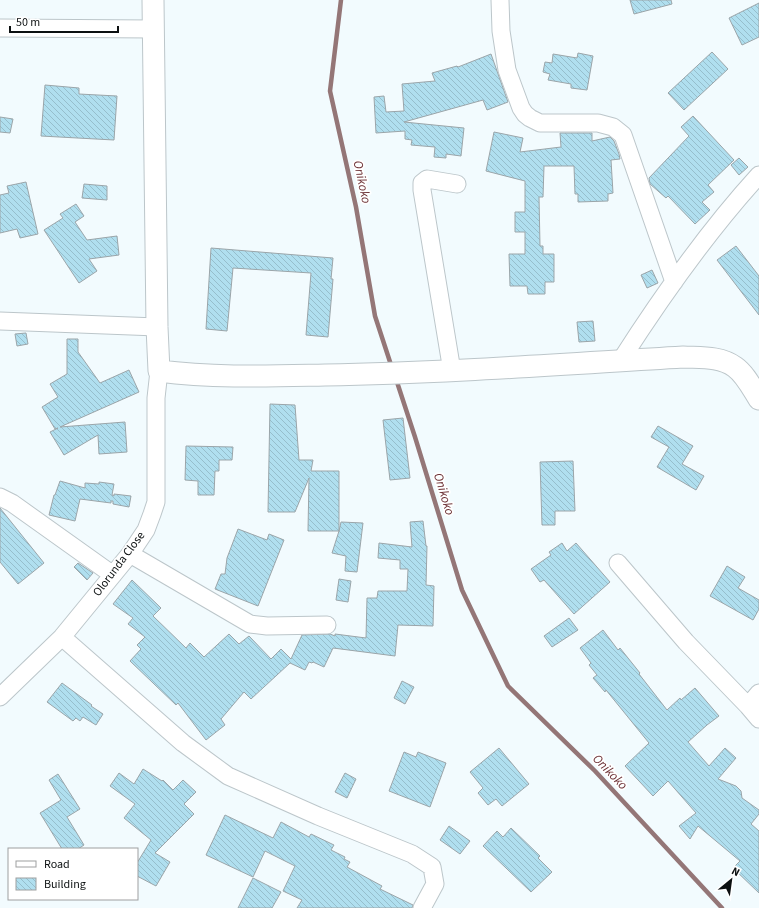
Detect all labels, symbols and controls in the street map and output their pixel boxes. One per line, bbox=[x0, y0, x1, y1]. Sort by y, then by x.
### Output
scale bar bbox=[10, 8, 118, 34]
text: 50 m bbox=[16, 14, 40, 31]
water label: Onikoko bbox=[349, 159, 375, 205]
water label: Onikoko bbox=[429, 471, 459, 518]
street label: Olorunda Close bbox=[89, 528, 149, 600]
water label: Onikoko bbox=[588, 750, 632, 794]
legend bbox=[8, 848, 138, 900]
text: Road bbox=[44, 856, 70, 873]
north arrow bbox=[711, 860, 751, 900]
text: N bbox=[729, 863, 742, 880]
text: Building bbox=[44, 876, 86, 893]

